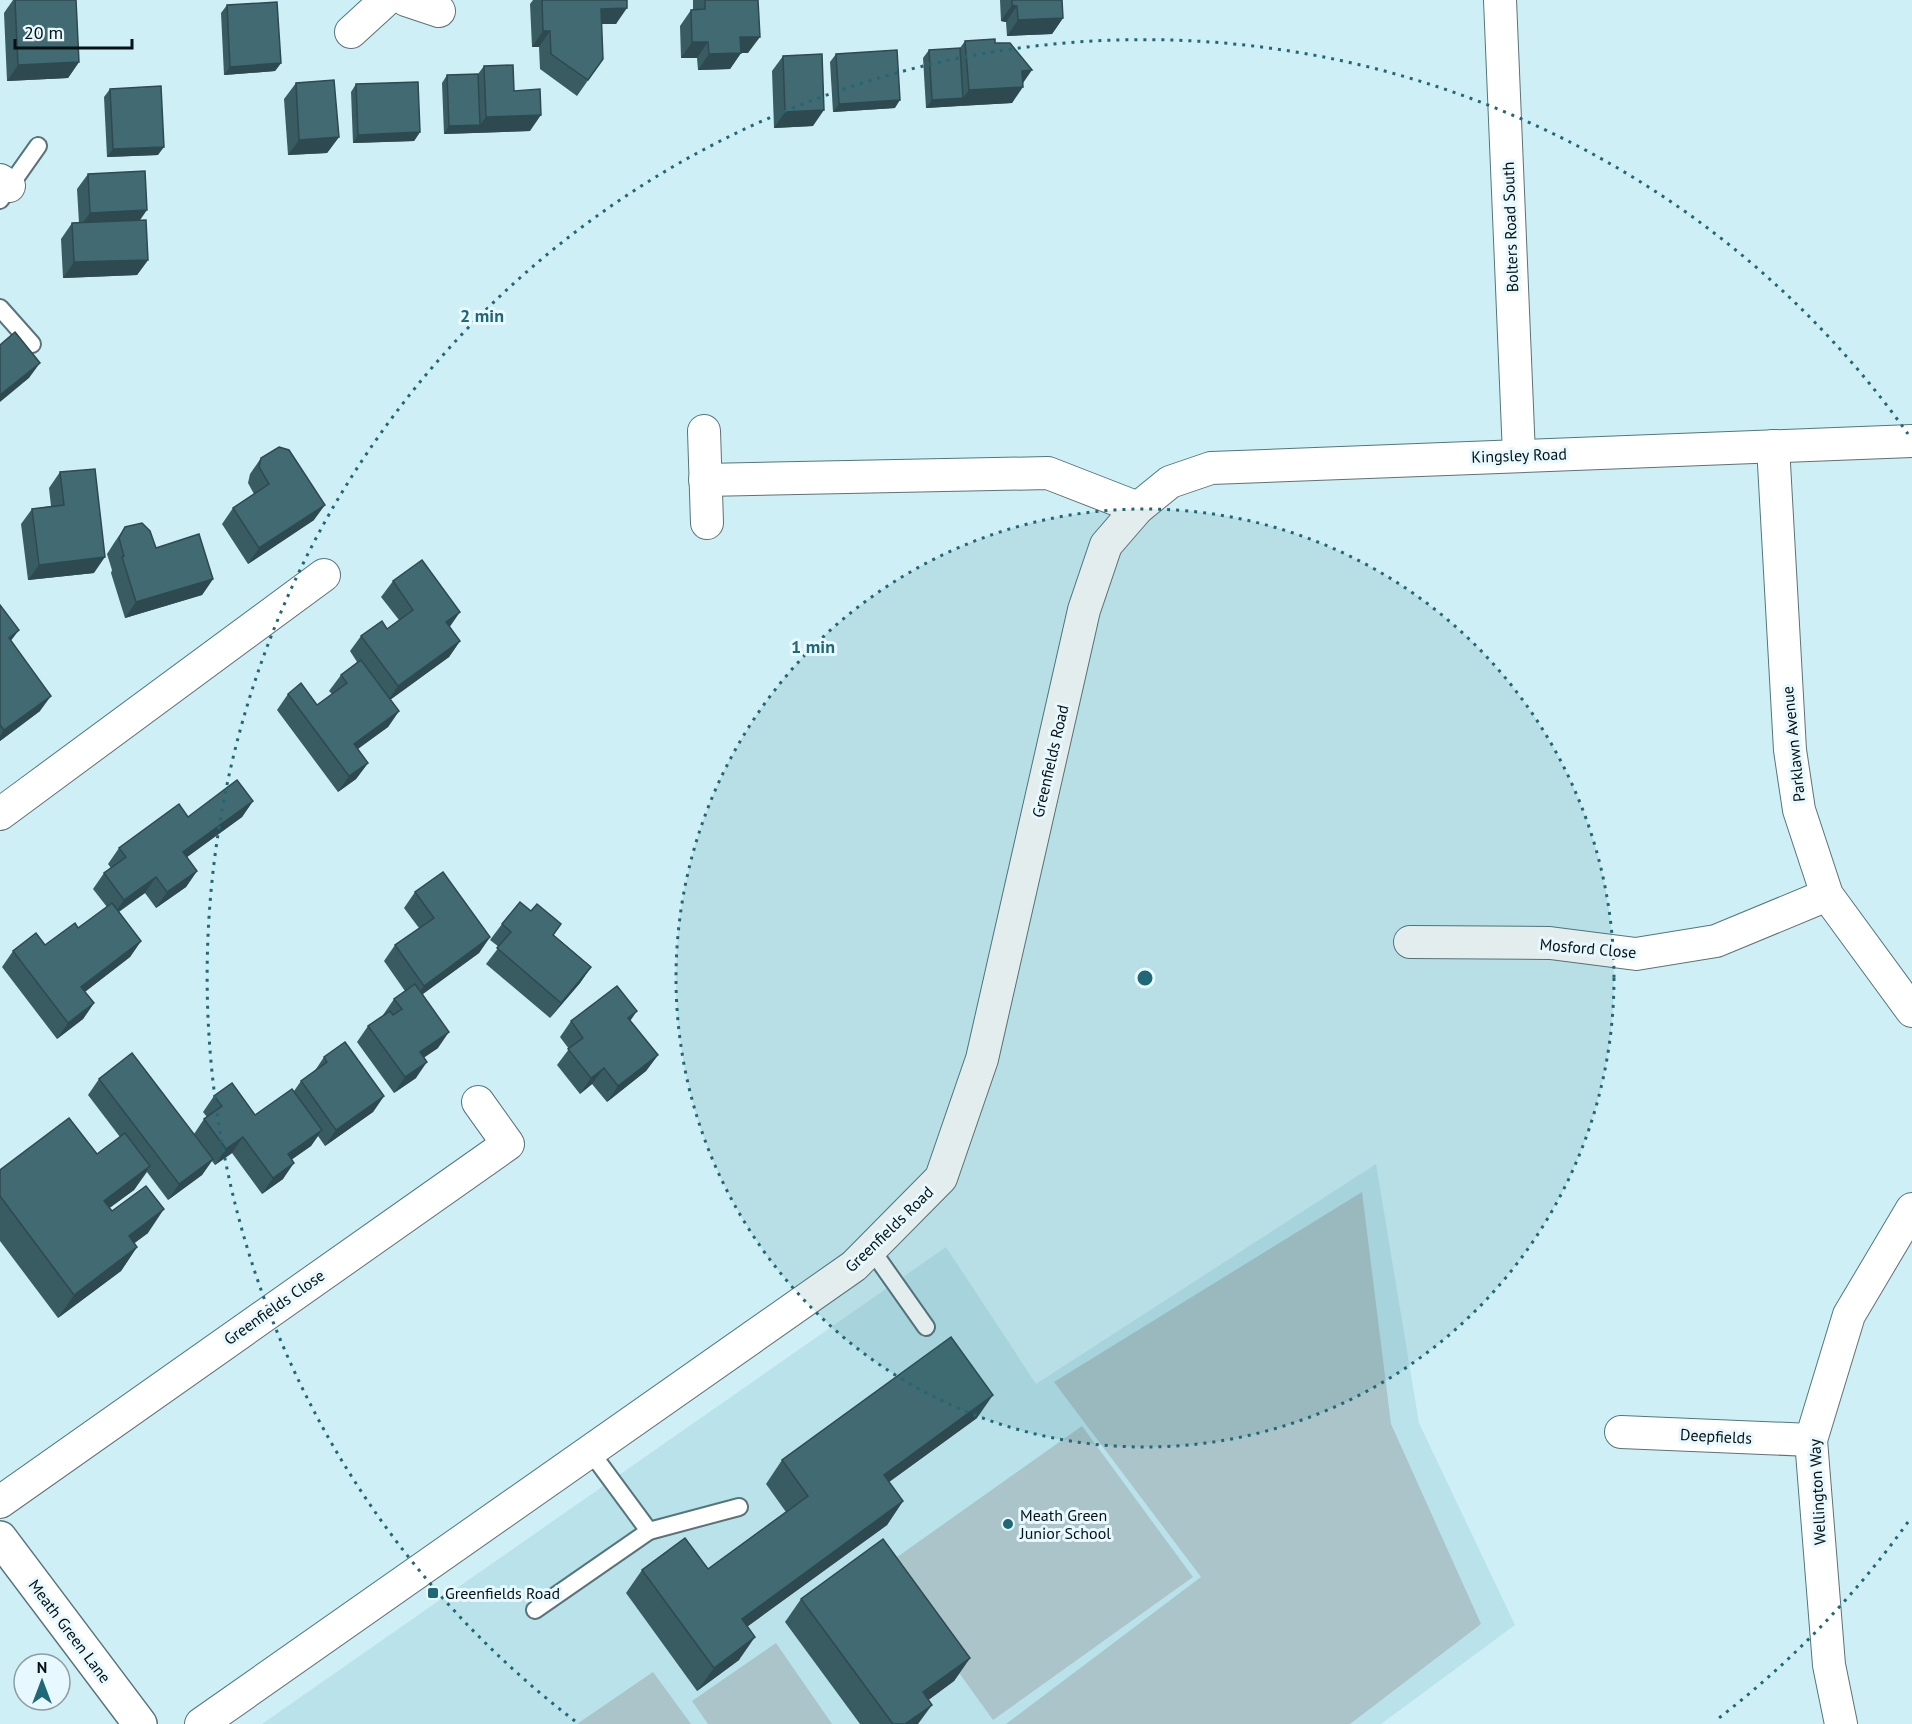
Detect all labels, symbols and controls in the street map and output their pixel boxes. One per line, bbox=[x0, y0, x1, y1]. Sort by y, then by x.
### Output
scale bar bbox=[15, 12, 132, 50]
text: 20 m bbox=[24, 21, 63, 44]
street label: Bolters Road South bbox=[1498, 161, 1522, 293]
text: 2 min bbox=[460, 304, 504, 327]
street label: Kingsley Road bbox=[1471, 443, 1567, 467]
text: 1 min bbox=[791, 635, 835, 658]
street label: Parklawn Avenue bbox=[1777, 685, 1809, 803]
street label: Greenfields Road bbox=[1027, 703, 1073, 819]
street label: Mosford Close bbox=[1539, 934, 1637, 962]
centre of rings bbox=[1135, 968, 1155, 988]
street label: Greenfields Road bbox=[841, 1182, 937, 1276]
street label: Greenfields Close bbox=[220, 1265, 328, 1349]
street label: Deepfields bbox=[1680, 1424, 1753, 1448]
street label: Wellington Way bbox=[1804, 1438, 1830, 1546]
place label: Meath Green Junior School bbox=[1019, 1505, 1111, 1543]
marker: Meath Green Junior School bbox=[1001, 1517, 1015, 1531]
street label: Meath Green Lane bbox=[25, 1575, 115, 1687]
place label: Greenfields Road bbox=[445, 1583, 560, 1603]
marker: Greenfields Road bbox=[426, 1586, 440, 1600]
north arrow bbox=[12, 1652, 72, 1712]
text: N bbox=[37, 1657, 47, 1677]

